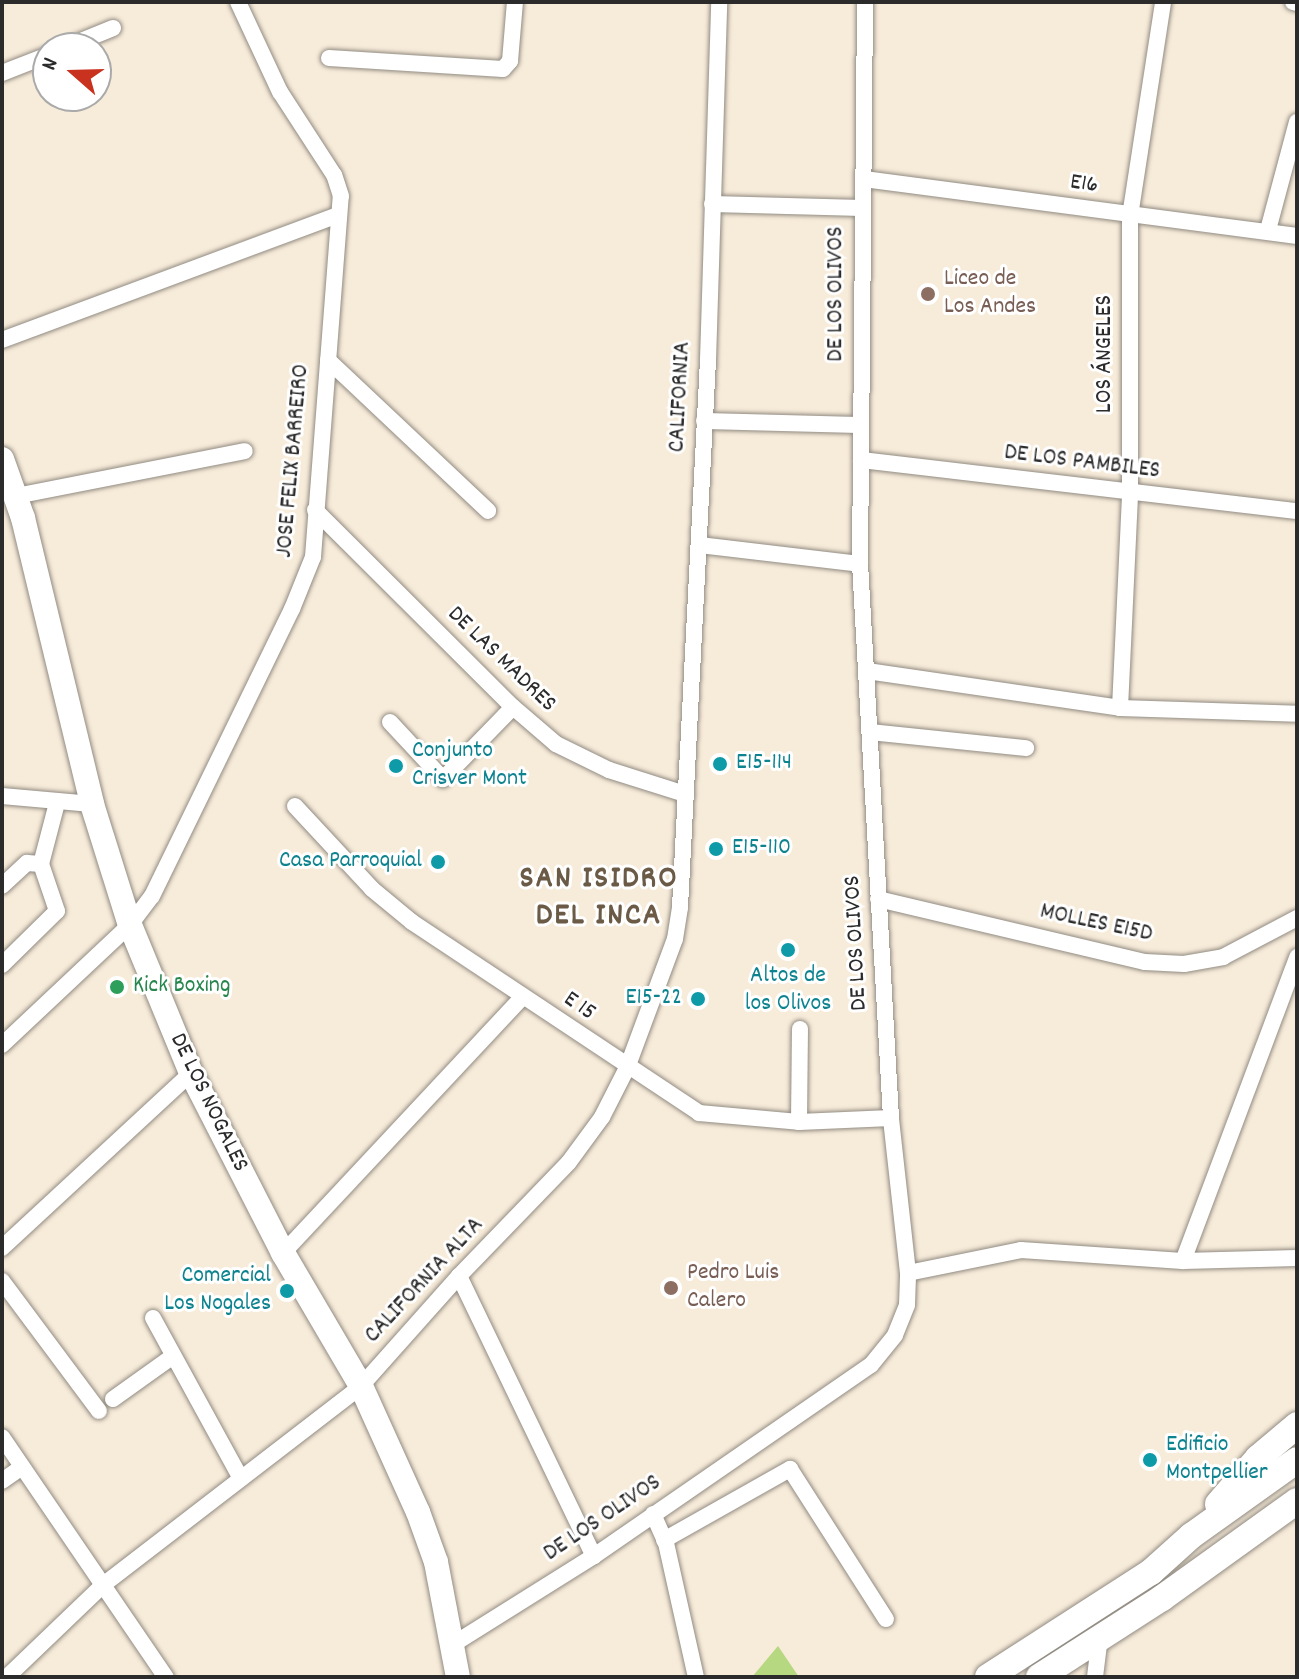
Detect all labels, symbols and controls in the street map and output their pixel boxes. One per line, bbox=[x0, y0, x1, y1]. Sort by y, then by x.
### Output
north arrow bbox=[32, 32, 112, 112]
text: N bbox=[34, 54, 67, 75]
street label: E16 bbox=[1068, 169, 1100, 201]
street label: DE LOS OLIVOS bbox=[823, 226, 851, 362]
place label: Liceo de Los Andes bbox=[944, 266, 1036, 322]
marker: Liceo de Los Andes bbox=[919, 285, 937, 303]
street label: LOS ÁNGELES bbox=[1092, 295, 1120, 413]
street label: CALIFORNIA bbox=[664, 341, 698, 453]
street label: JOSE FELIX BARREIRO bbox=[271, 363, 317, 559]
street label: DE LOS PAMBILES bbox=[1003, 439, 1161, 487]
street label: DE LAS MADRES bbox=[440, 601, 562, 719]
place label: Conjunto Crisver Mont bbox=[412, 738, 527, 794]
place label: E15-114 bbox=[736, 750, 792, 778]
marker: E15-114 bbox=[711, 755, 729, 773]
marker: Conjunto Crisver Mont bbox=[387, 757, 405, 775]
place label: E15-110 bbox=[732, 835, 791, 863]
marker: E15-110 bbox=[707, 840, 725, 858]
place label: Casa Parroquial bbox=[279, 848, 422, 876]
marker: Casa Parroquial bbox=[429, 853, 447, 871]
district label: SAN ISIDRO DEL INCA bbox=[519, 862, 679, 937]
street label: DE LOS OLIVOS bbox=[839, 875, 875, 1011]
street label: MOLLES E15D bbox=[1037, 898, 1155, 950]
marker: Altos de los Olivos bbox=[779, 941, 797, 959]
place label: Altos de los Olivos bbox=[745, 963, 831, 1019]
place label: Kick Boxing bbox=[133, 973, 230, 1001]
marker: Kick Boxing bbox=[108, 978, 126, 996]
place label: E15-22 bbox=[626, 985, 682, 1013]
street label: E 15 bbox=[557, 986, 601, 1028]
marker: E15-22 bbox=[689, 990, 707, 1008]
street label: DE LOS NOGALES bbox=[162, 1029, 254, 1177]
street label: CALIFORNIA ALTA bbox=[359, 1212, 491, 1350]
place label: Pedro Luis Calero bbox=[687, 1260, 779, 1316]
place label: Comercial Los Nogales bbox=[164, 1263, 271, 1319]
marker: Pedro Luis Calero bbox=[662, 1279, 680, 1297]
marker: Comercial Los Nogales bbox=[278, 1282, 296, 1300]
place label: Edificio Montpellier bbox=[1166, 1432, 1268, 1488]
marker: Edificio Montpellier bbox=[1141, 1451, 1159, 1469]
street label: DE LOS OLIVOS bbox=[539, 1469, 667, 1569]

